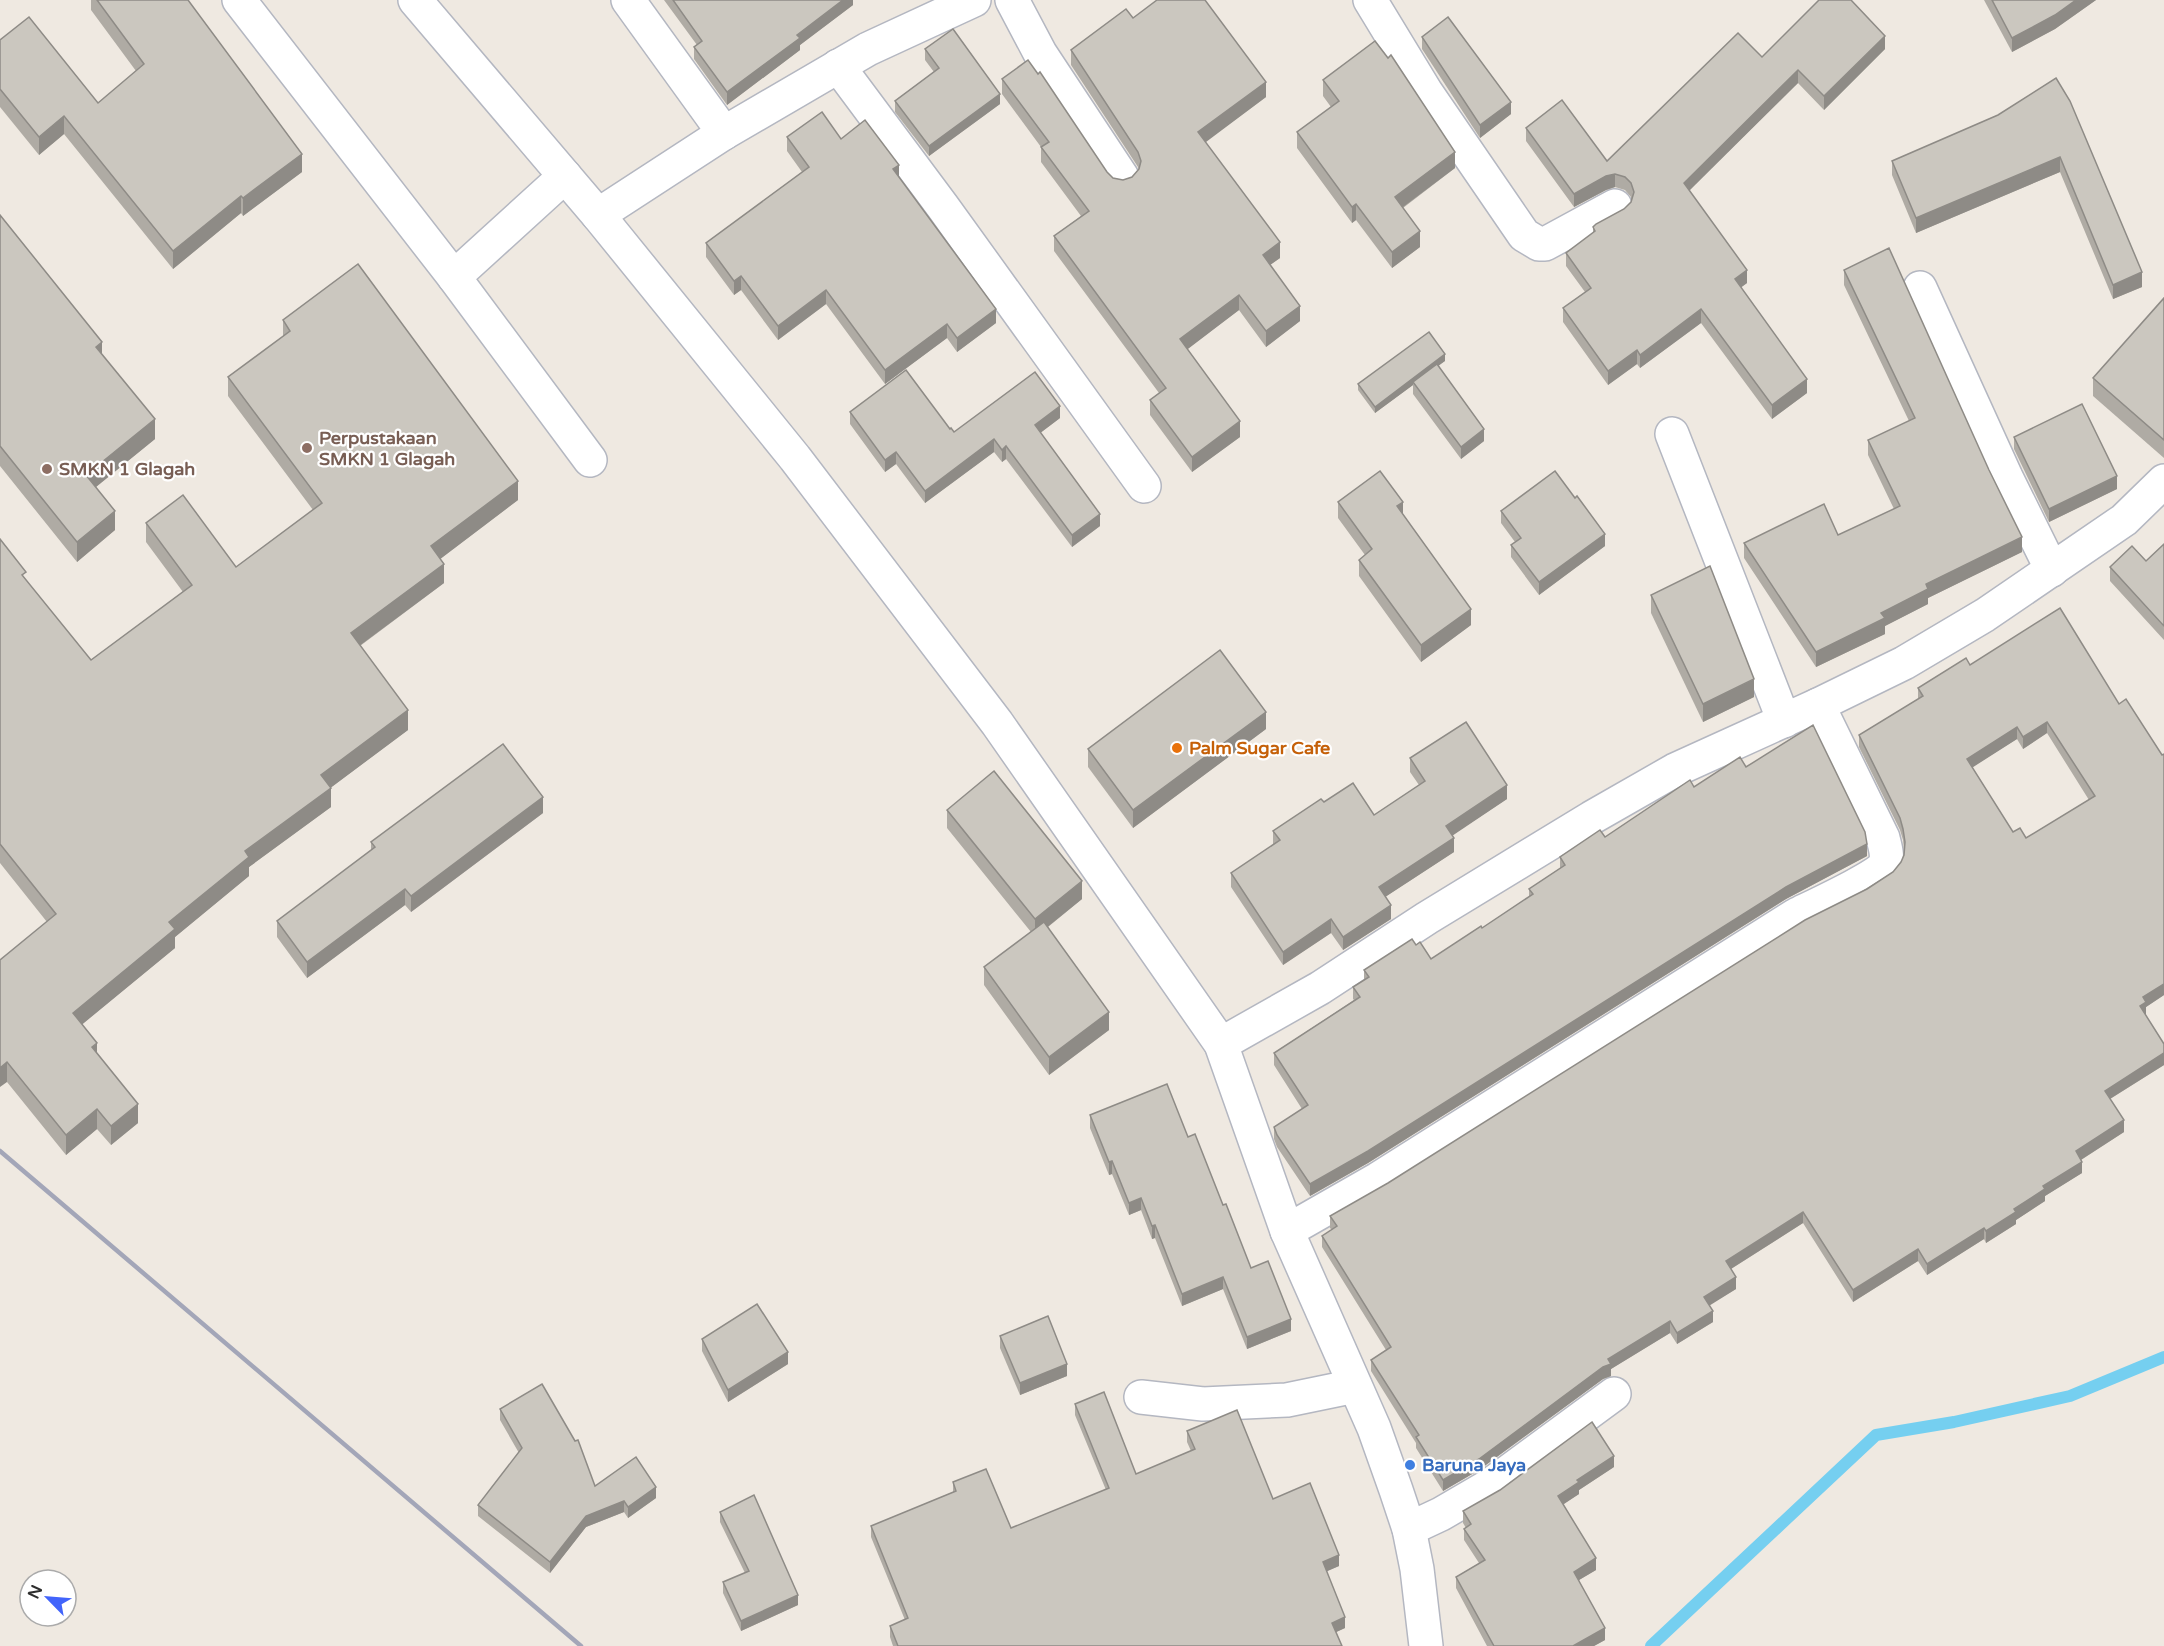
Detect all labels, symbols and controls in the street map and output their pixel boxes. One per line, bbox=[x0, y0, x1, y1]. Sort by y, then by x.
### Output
place label: Perpustakaan SMKN 1 Glagah bbox=[319, 427, 455, 470]
marker: Perpustakaan SMKN 1 Glagah bbox=[300, 441, 314, 455]
place label: SMKN 1 Glagah bbox=[59, 458, 195, 480]
marker: SMKN 1 Glagah bbox=[40, 462, 54, 476]
place label: Palm Sugar Cafe bbox=[1189, 737, 1330, 759]
marker: Palm Sugar Cafe bbox=[1170, 741, 1184, 755]
place label: Baruna Jaya bbox=[1422, 1454, 1526, 1476]
marker: Baruna Jaya bbox=[1403, 1458, 1417, 1472]
north arrow bbox=[18, 1568, 78, 1628]
text: N bbox=[24, 1582, 47, 1602]

